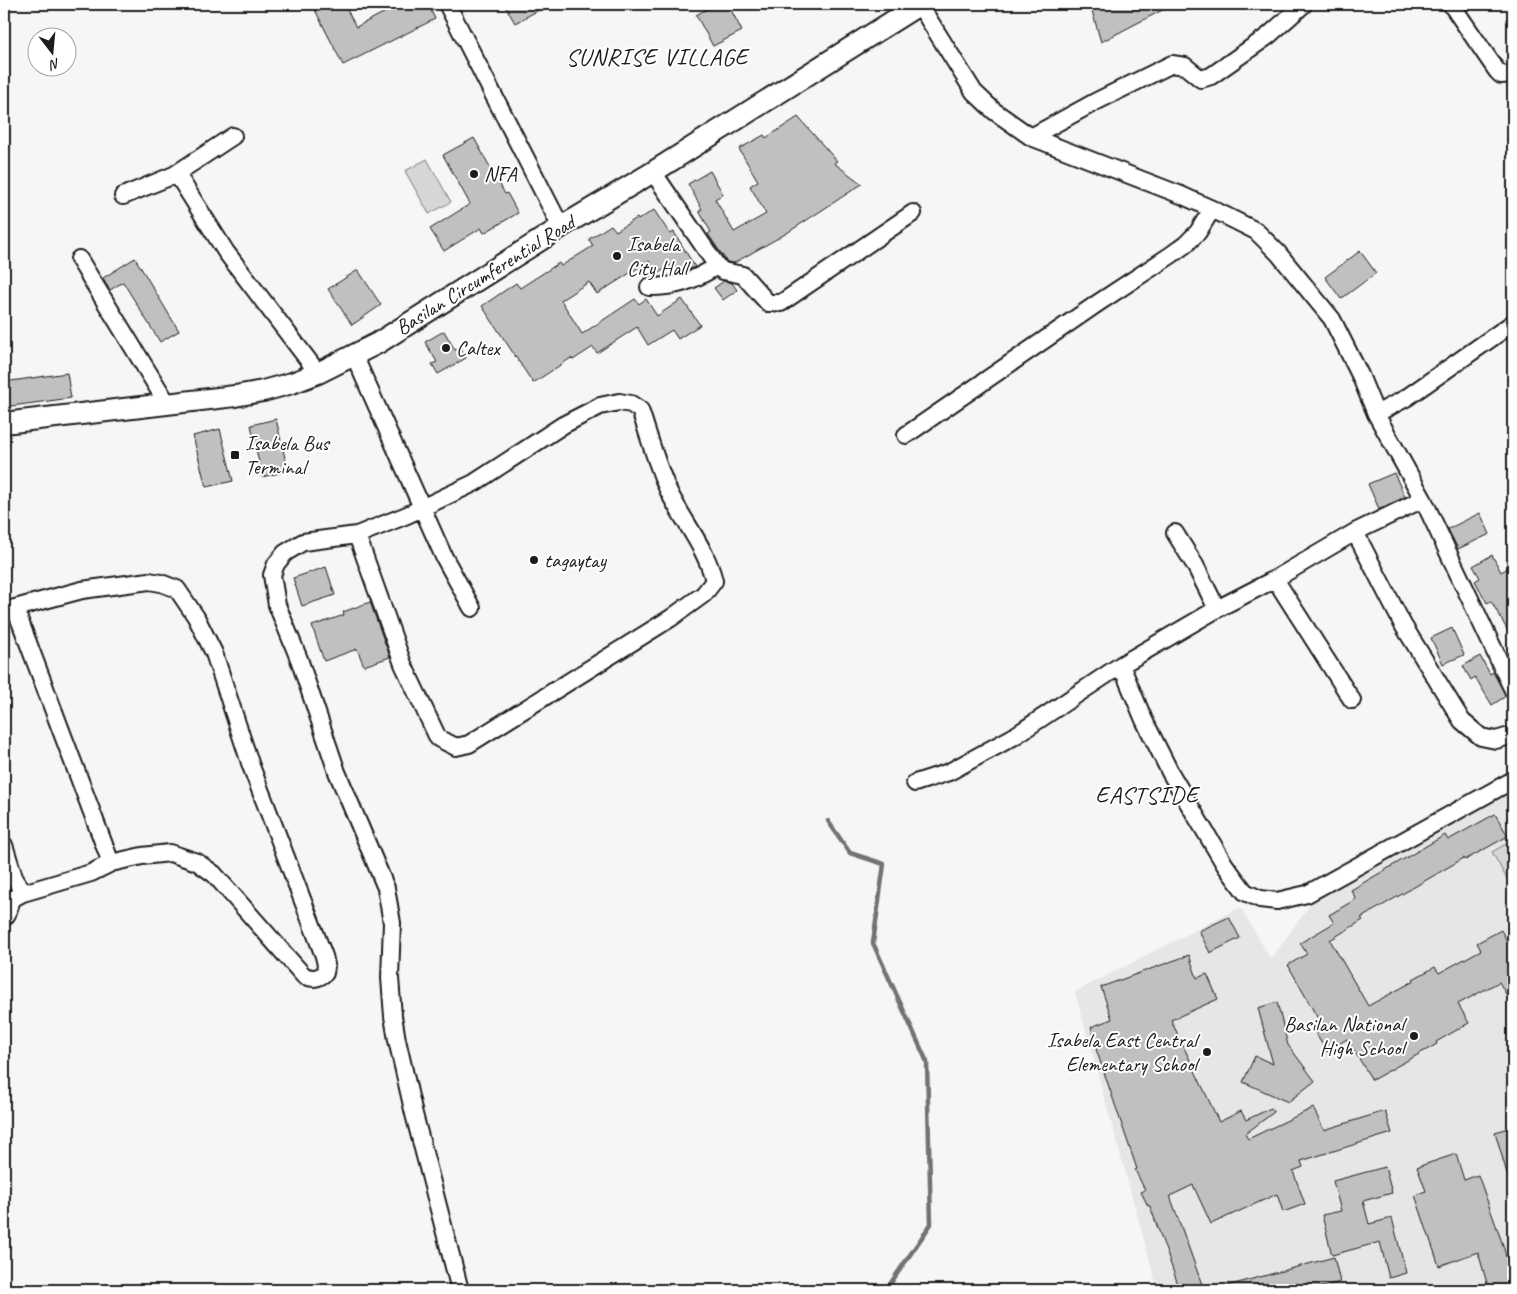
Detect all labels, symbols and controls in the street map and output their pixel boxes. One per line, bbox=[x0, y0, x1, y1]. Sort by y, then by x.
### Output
north arrow bbox=[28, 28, 78, 78]
district label: SUNRISE VILLAGE bbox=[566, 42, 751, 72]
text: N bbox=[47, 55, 62, 74]
place label: NFA bbox=[484, 161, 518, 187]
marker: NFA bbox=[468, 168, 480, 180]
street label: Basilan Circumferential Road bbox=[391, 208, 582, 341]
place label: Isabela City Hall bbox=[627, 231, 691, 281]
marker: Isabela City Hall bbox=[611, 250, 623, 262]
place label: Caltex bbox=[456, 335, 501, 361]
marker: Caltex bbox=[440, 342, 452, 354]
place label: Isabela Bus Terminal bbox=[245, 430, 330, 480]
marker: Isabela Bus Terminal bbox=[229, 449, 241, 461]
place label: tagaytay bbox=[544, 547, 608, 573]
marker: tagaytay bbox=[528, 554, 540, 566]
district label: EASTSIDE bbox=[1095, 780, 1201, 810]
place label: Basilan National High School bbox=[1284, 1011, 1407, 1061]
place label: Isabela East Central Elementary School bbox=[1047, 1027, 1200, 1077]
marker: Basilan National High School bbox=[1408, 1030, 1420, 1042]
marker: Isabela East Central Elementary School bbox=[1201, 1046, 1213, 1058]

